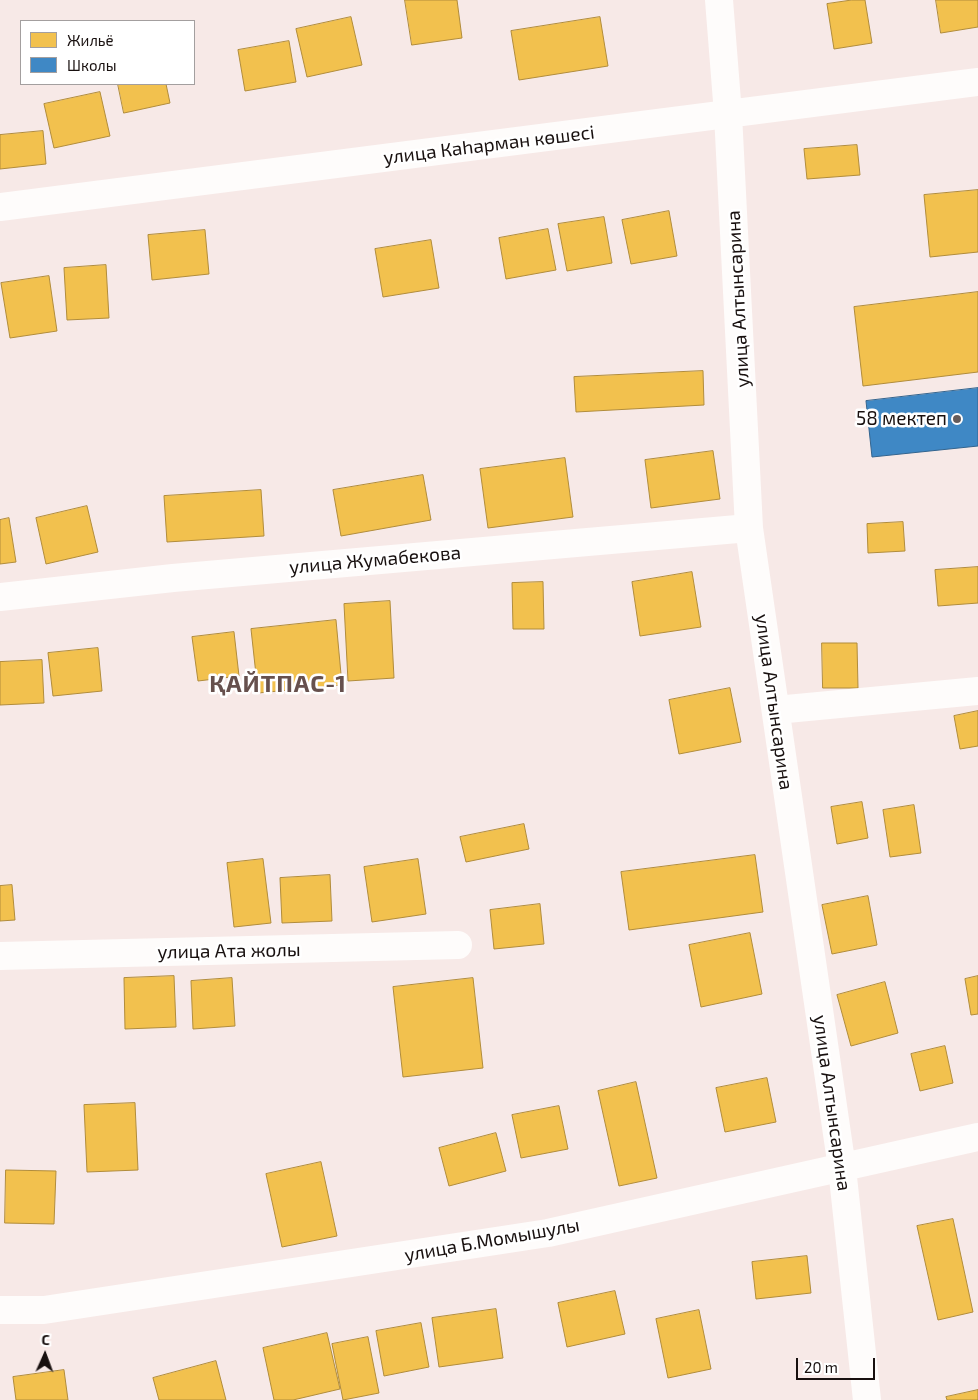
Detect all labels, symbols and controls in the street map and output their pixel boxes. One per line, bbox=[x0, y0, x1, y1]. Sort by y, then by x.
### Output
legend bbox=[20, 20, 195, 85]
text: Жильё bbox=[67, 31, 114, 49]
text: Школы bbox=[67, 56, 117, 74]
street label: улица Каһарман көшесі bbox=[382, 121, 596, 169]
street label: улица Алтынсарина bbox=[722, 210, 754, 388]
place label: 58 мектеп bbox=[856, 408, 947, 430]
marker: 58 мектеп bbox=[951, 413, 963, 425]
street label: улица Жумабекова bbox=[288, 541, 462, 579]
street label: улица Алтынсарина bbox=[750, 613, 798, 791]
district label: ҚАЙТПАС-1 bbox=[208, 670, 348, 698]
street label: улица Ата жолы bbox=[157, 938, 301, 964]
street label: улица Алтынсарина bbox=[808, 1014, 856, 1192]
street label: улица Б.Момышулы bbox=[403, 1213, 581, 1267]
north arrow bbox=[20, 1330, 70, 1380]
text: С bbox=[41, 1331, 50, 1348]
scale bar bbox=[798, 1348, 877, 1380]
text: 20 m bbox=[804, 1358, 838, 1376]

